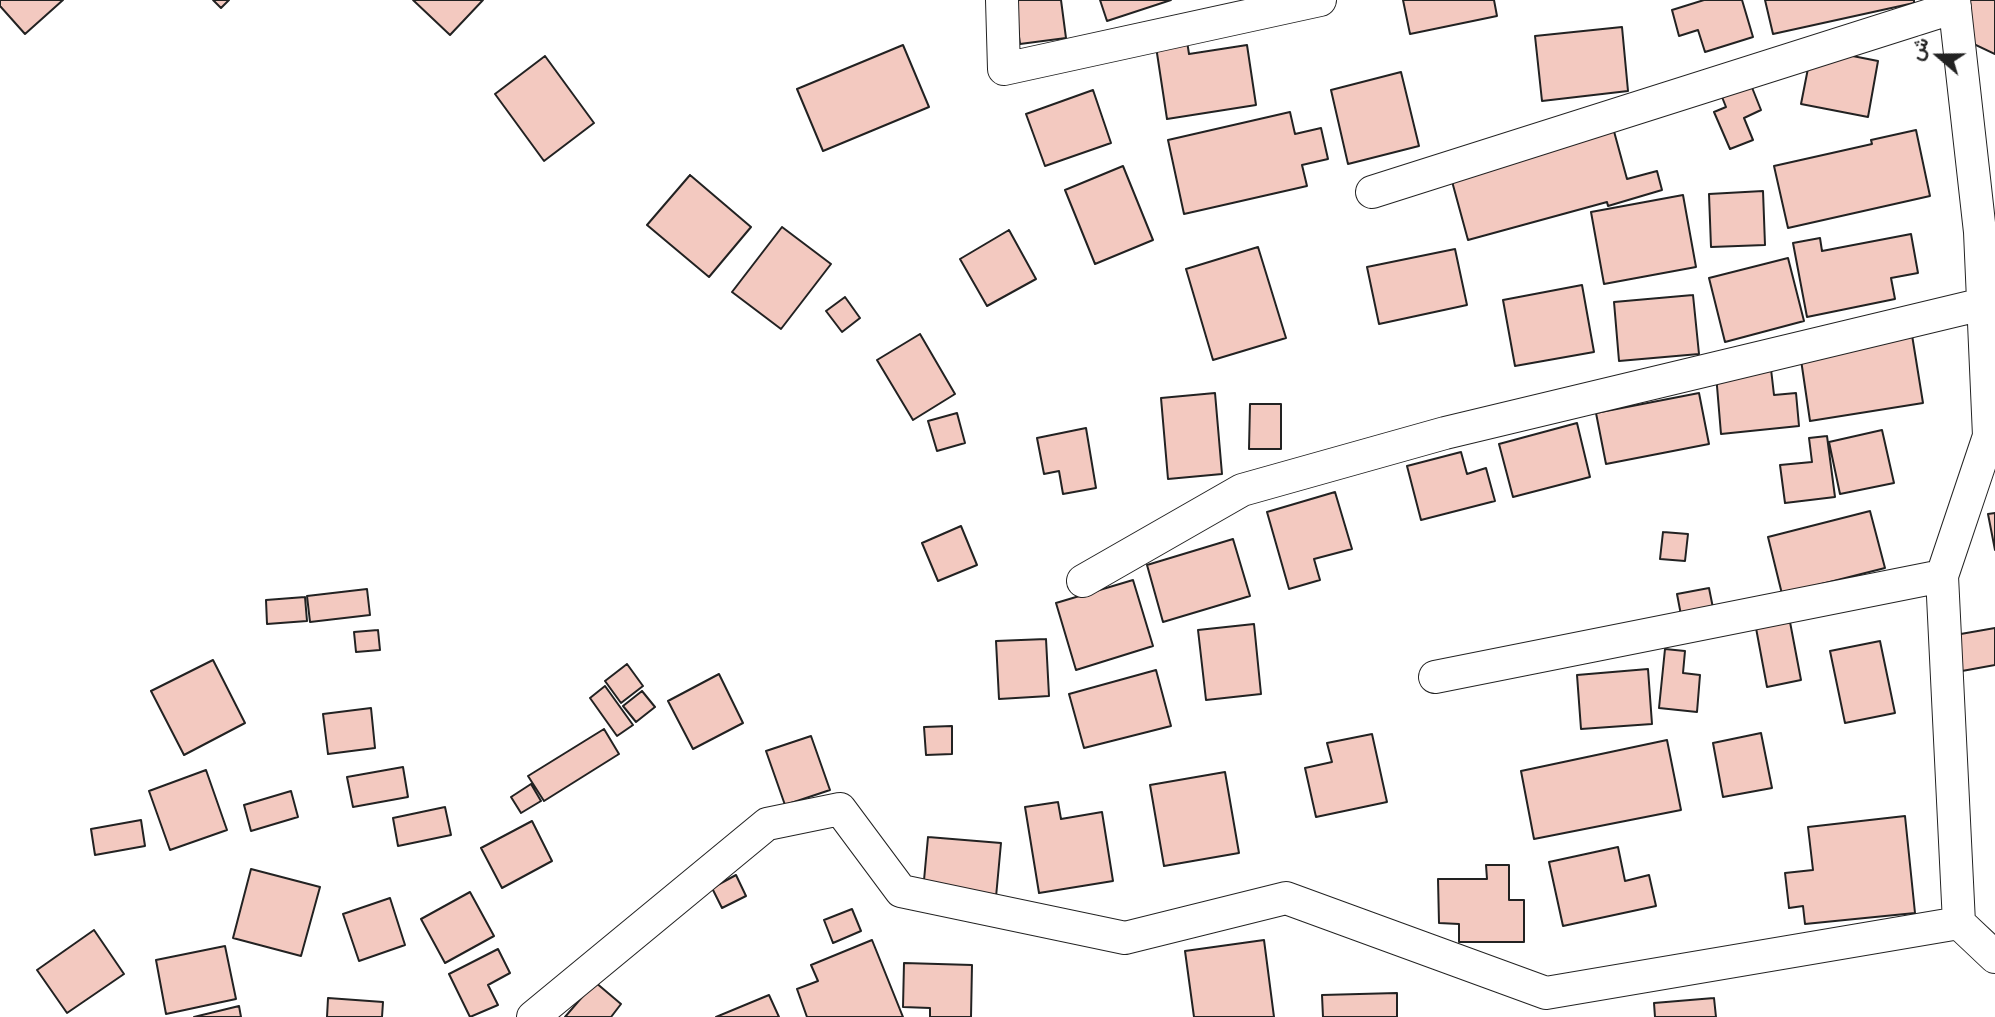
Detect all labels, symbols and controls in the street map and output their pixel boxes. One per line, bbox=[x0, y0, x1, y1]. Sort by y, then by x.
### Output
north arrow bbox=[1904, 21, 1974, 91]
text: ش bbox=[1903, 34, 1934, 64]

